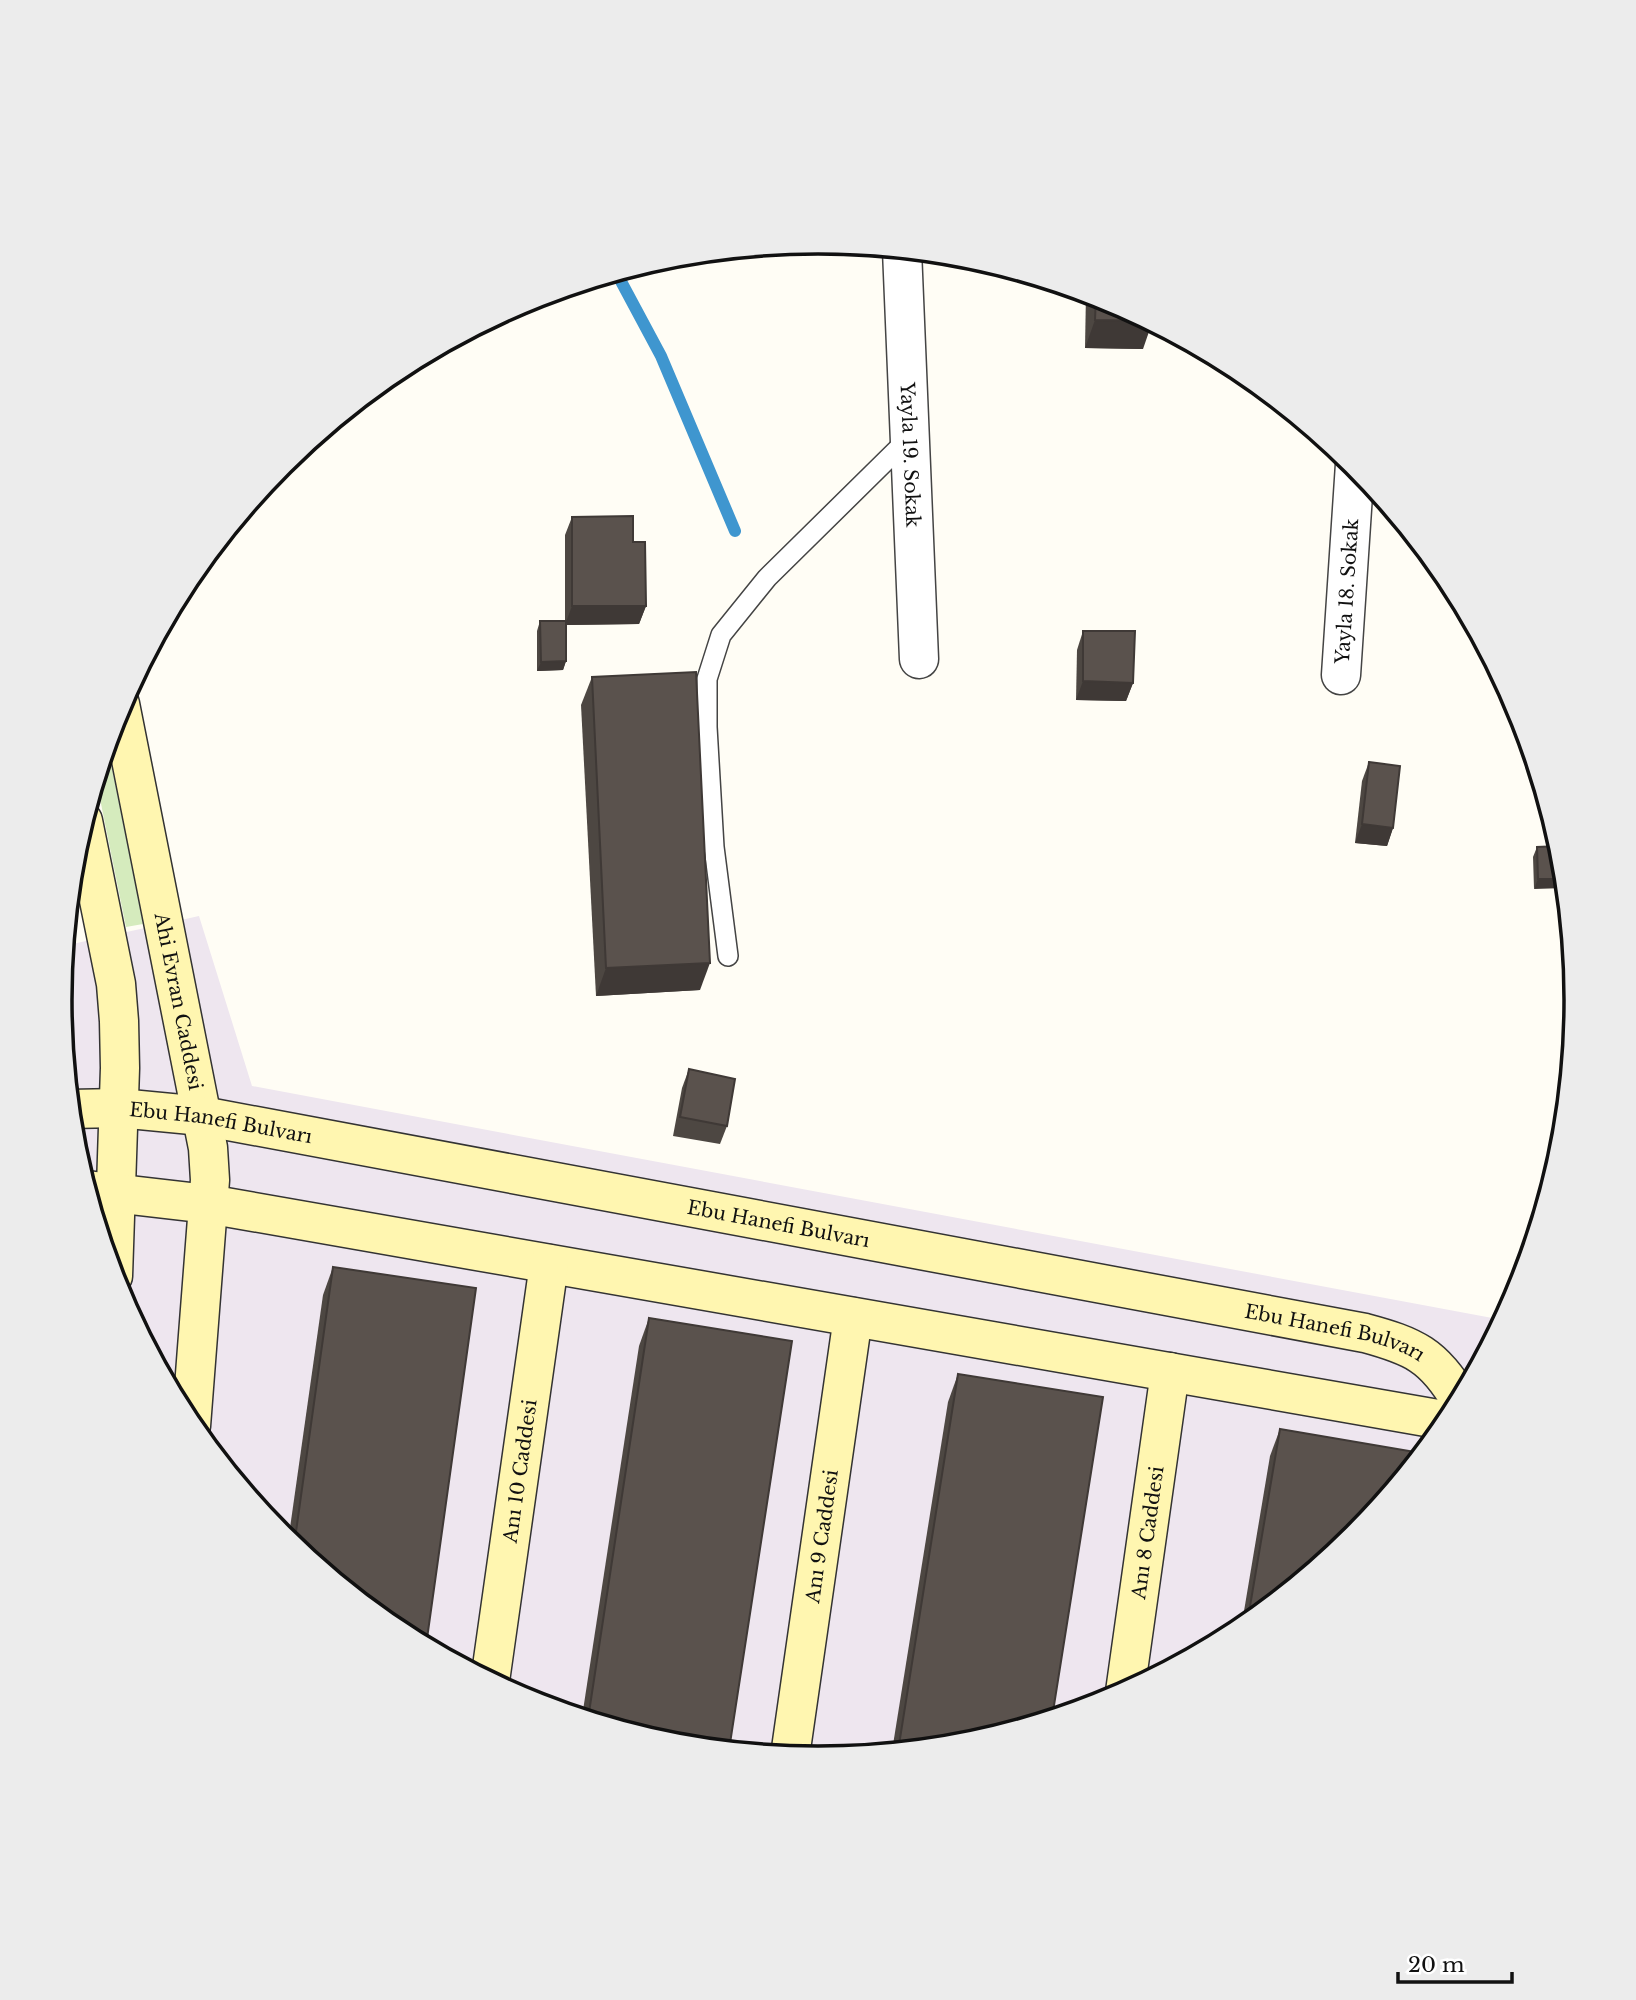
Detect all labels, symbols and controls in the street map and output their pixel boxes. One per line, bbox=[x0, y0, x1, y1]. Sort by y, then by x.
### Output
street label: Yayla 19. Sokak bbox=[896, 381, 925, 528]
street label: Yayla 18. Sokak bbox=[1330, 518, 1363, 665]
street label: Ahi Evran Caddesi bbox=[150, 910, 208, 1092]
street label: Ebu Hanefi Bulvarı bbox=[128, 1098, 315, 1148]
street label: Ebu Hanefi Bulvarı bbox=[686, 1195, 872, 1252]
street label: Ebu Hanefi Bulvarı bbox=[1243, 1299, 1430, 1366]
street label: Anı 10 Caddesi bbox=[498, 1397, 541, 1545]
street label: Anı 8 Caddesi bbox=[1127, 1464, 1168, 1602]
street label: Anı 9 Caddesi bbox=[800, 1467, 843, 1606]
scale bar bbox=[1398, 1940, 1512, 1984]
text: 20 m bbox=[1408, 1952, 1465, 1978]

